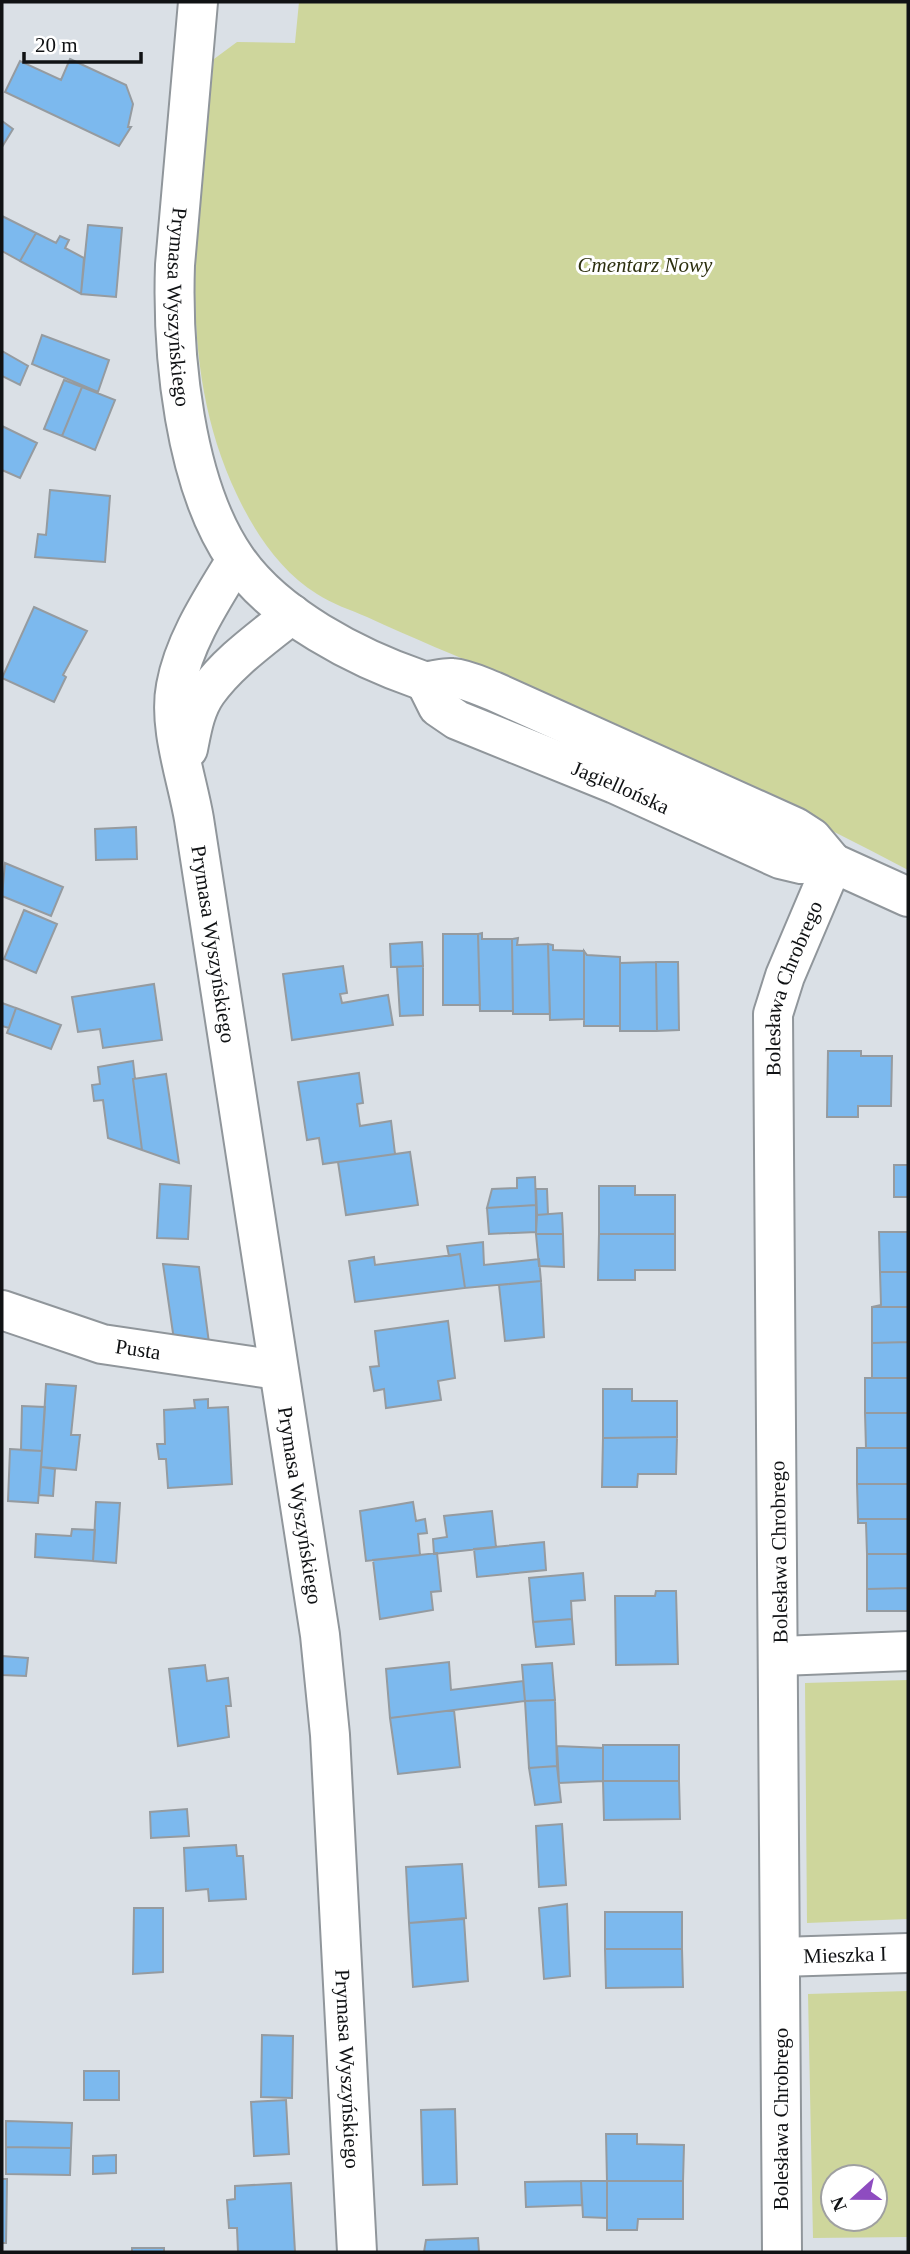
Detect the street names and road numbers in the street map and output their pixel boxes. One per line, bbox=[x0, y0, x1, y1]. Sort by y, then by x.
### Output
street label: Prymasa Wyszyńskiego bbox=[163, 206, 195, 408]
street label: Jagiellońska bbox=[568, 756, 674, 819]
street label: Prymasa Wyszyńskiego bbox=[186, 844, 240, 1045]
street label: Bolesława Chrobrego bbox=[761, 897, 827, 1076]
street label: Pusta bbox=[114, 1334, 163, 1365]
street label: Prymasa Wyszyńskiego bbox=[273, 1405, 327, 1606]
street label: Bolesława Chrobrego bbox=[765, 1461, 793, 1643]
street label: Mieszka I bbox=[803, 1942, 887, 1968]
street label: Prymasa Wyszyńskiego bbox=[330, 1969, 365, 2169]
street label: Bolesława Chrobrego bbox=[769, 2028, 793, 2210]

